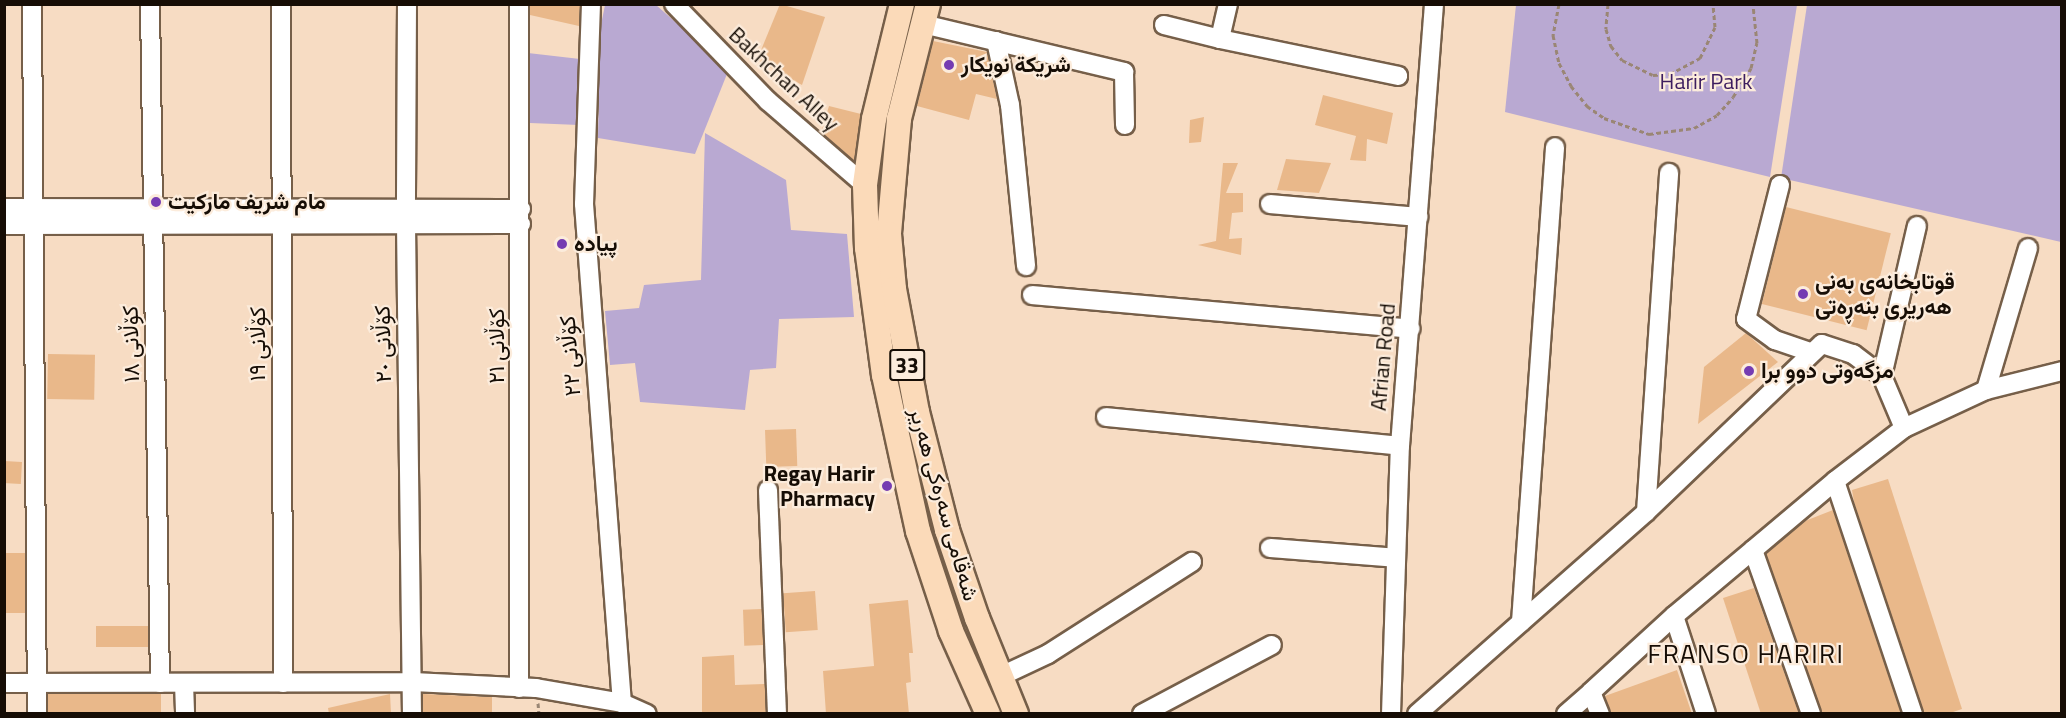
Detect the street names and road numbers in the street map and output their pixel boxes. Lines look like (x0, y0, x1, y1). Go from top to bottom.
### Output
street label: Bakhchan Alley (724, 21, 844, 137)
street label: Afrian Road (1365, 302, 1401, 412)
street label: کۆڵانی ١٨ (117, 305, 145, 383)
street label: کۆڵانی ٢٠ (369, 305, 397, 383)
street label: کۆڵانی ١٩ (245, 307, 271, 381)
street label: کۆڵانی ٢١ (484, 308, 510, 384)
street label: کۆڵانی ٢٢ (554, 315, 586, 397)
road number: 33 (889, 347, 925, 383)
street label: شەقامی سەرەکی هەریر (904, 404, 984, 604)

